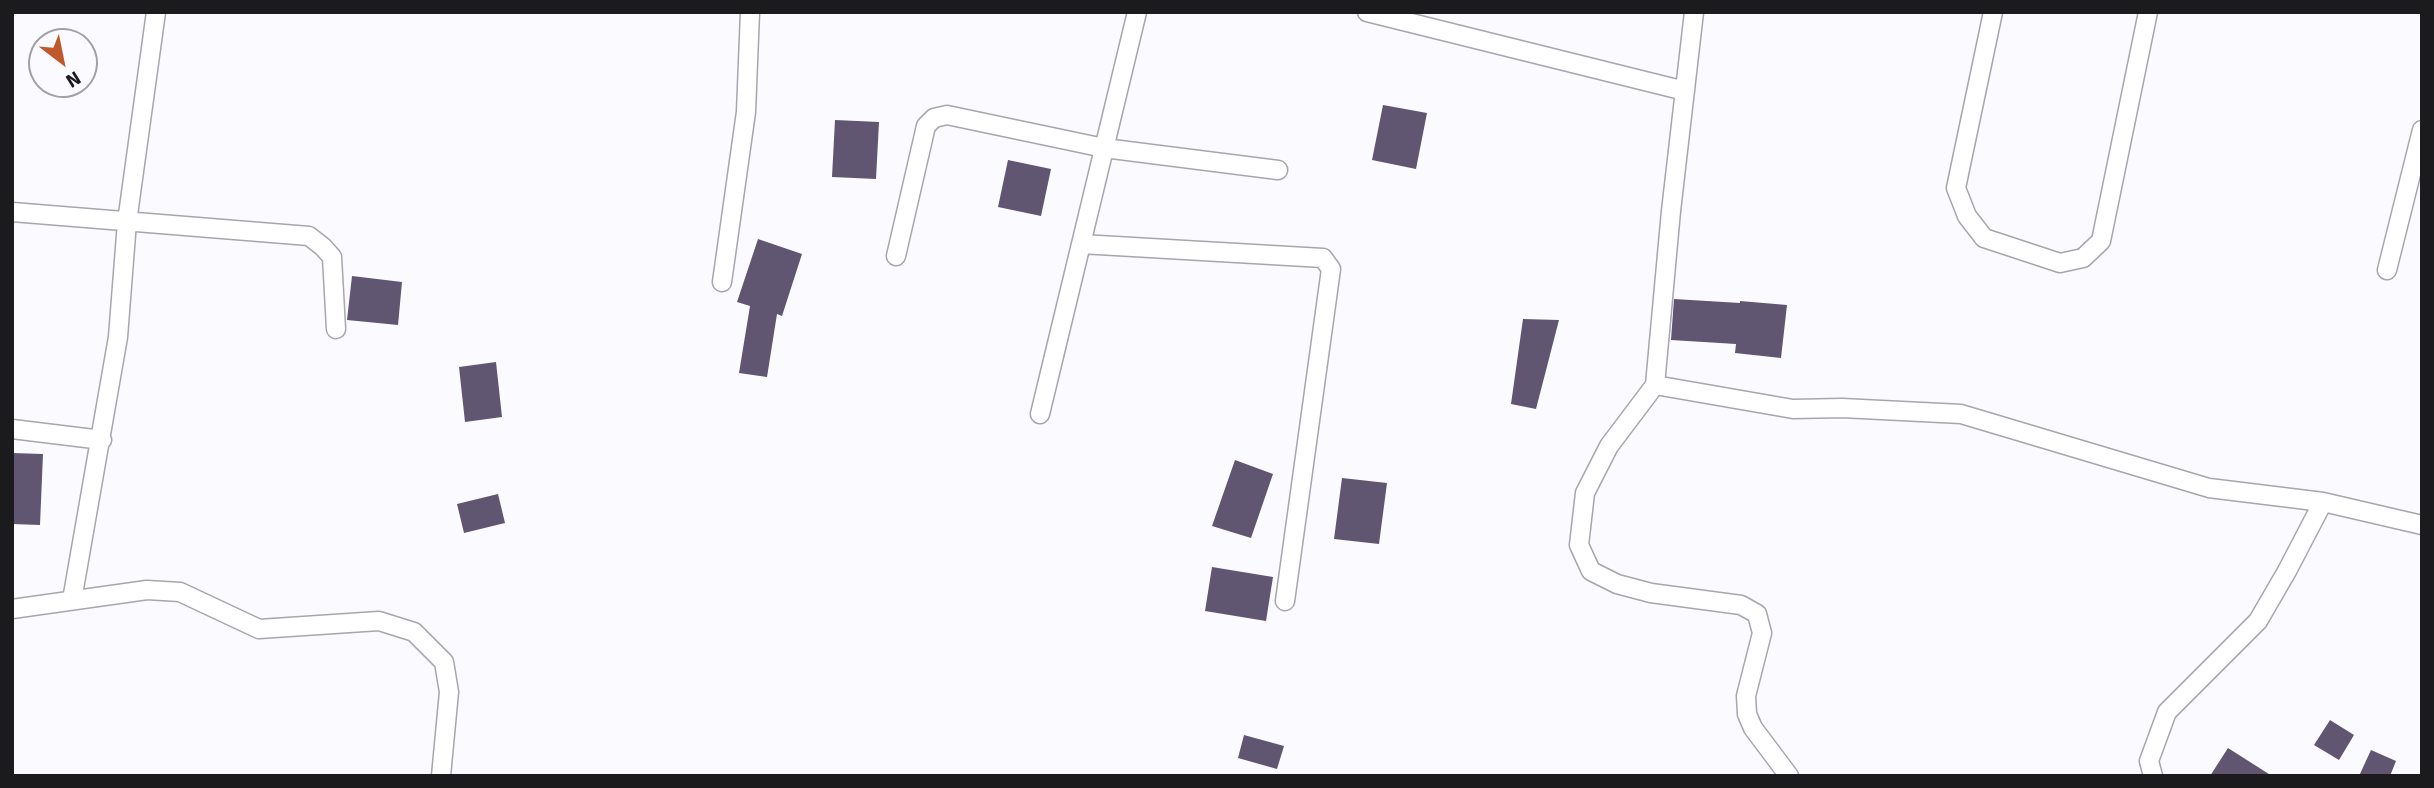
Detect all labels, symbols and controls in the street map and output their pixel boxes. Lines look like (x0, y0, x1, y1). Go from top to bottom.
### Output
north arrow (28, 28, 98, 98)
text: N (61, 65, 85, 93)

